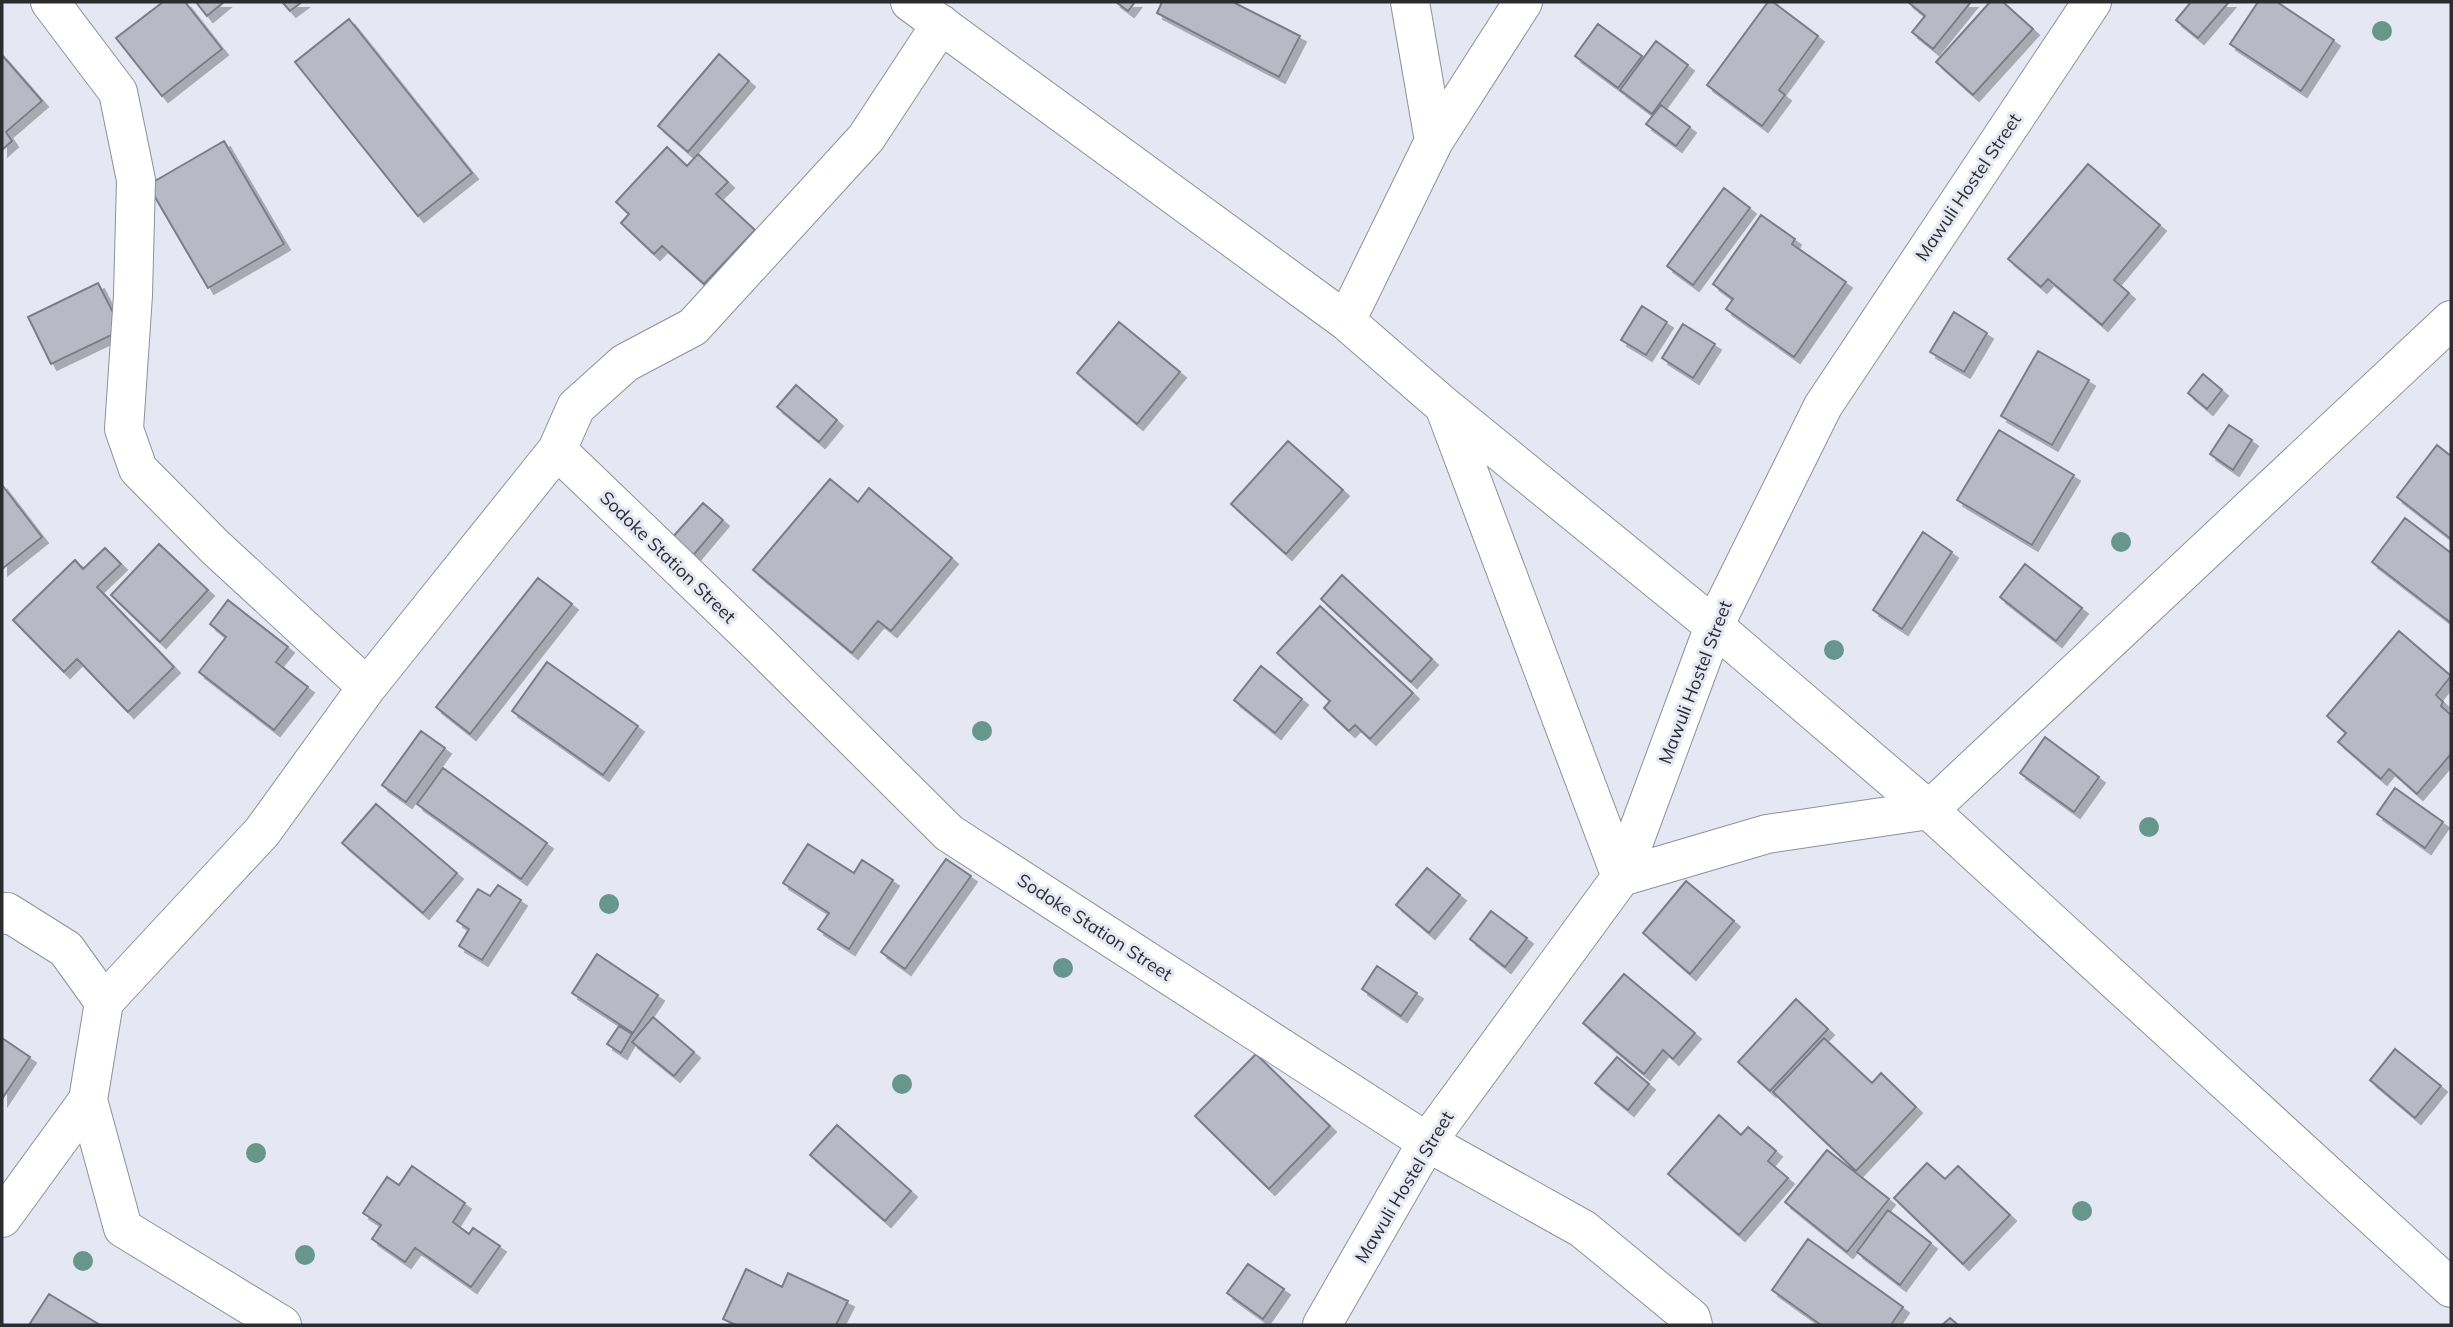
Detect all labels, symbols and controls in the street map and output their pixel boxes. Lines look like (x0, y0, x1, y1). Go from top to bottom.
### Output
street label: Mawuli Hostel Street (1910, 109, 2026, 265)
street label: Sodoke Station Street (595, 486, 741, 628)
street label: Mawuli Hostel Street (1653, 597, 1737, 767)
street label: Sodoke Station Street (1013, 868, 1177, 986)
street label: Mawuli Hostel Street (1350, 1107, 1458, 1267)

